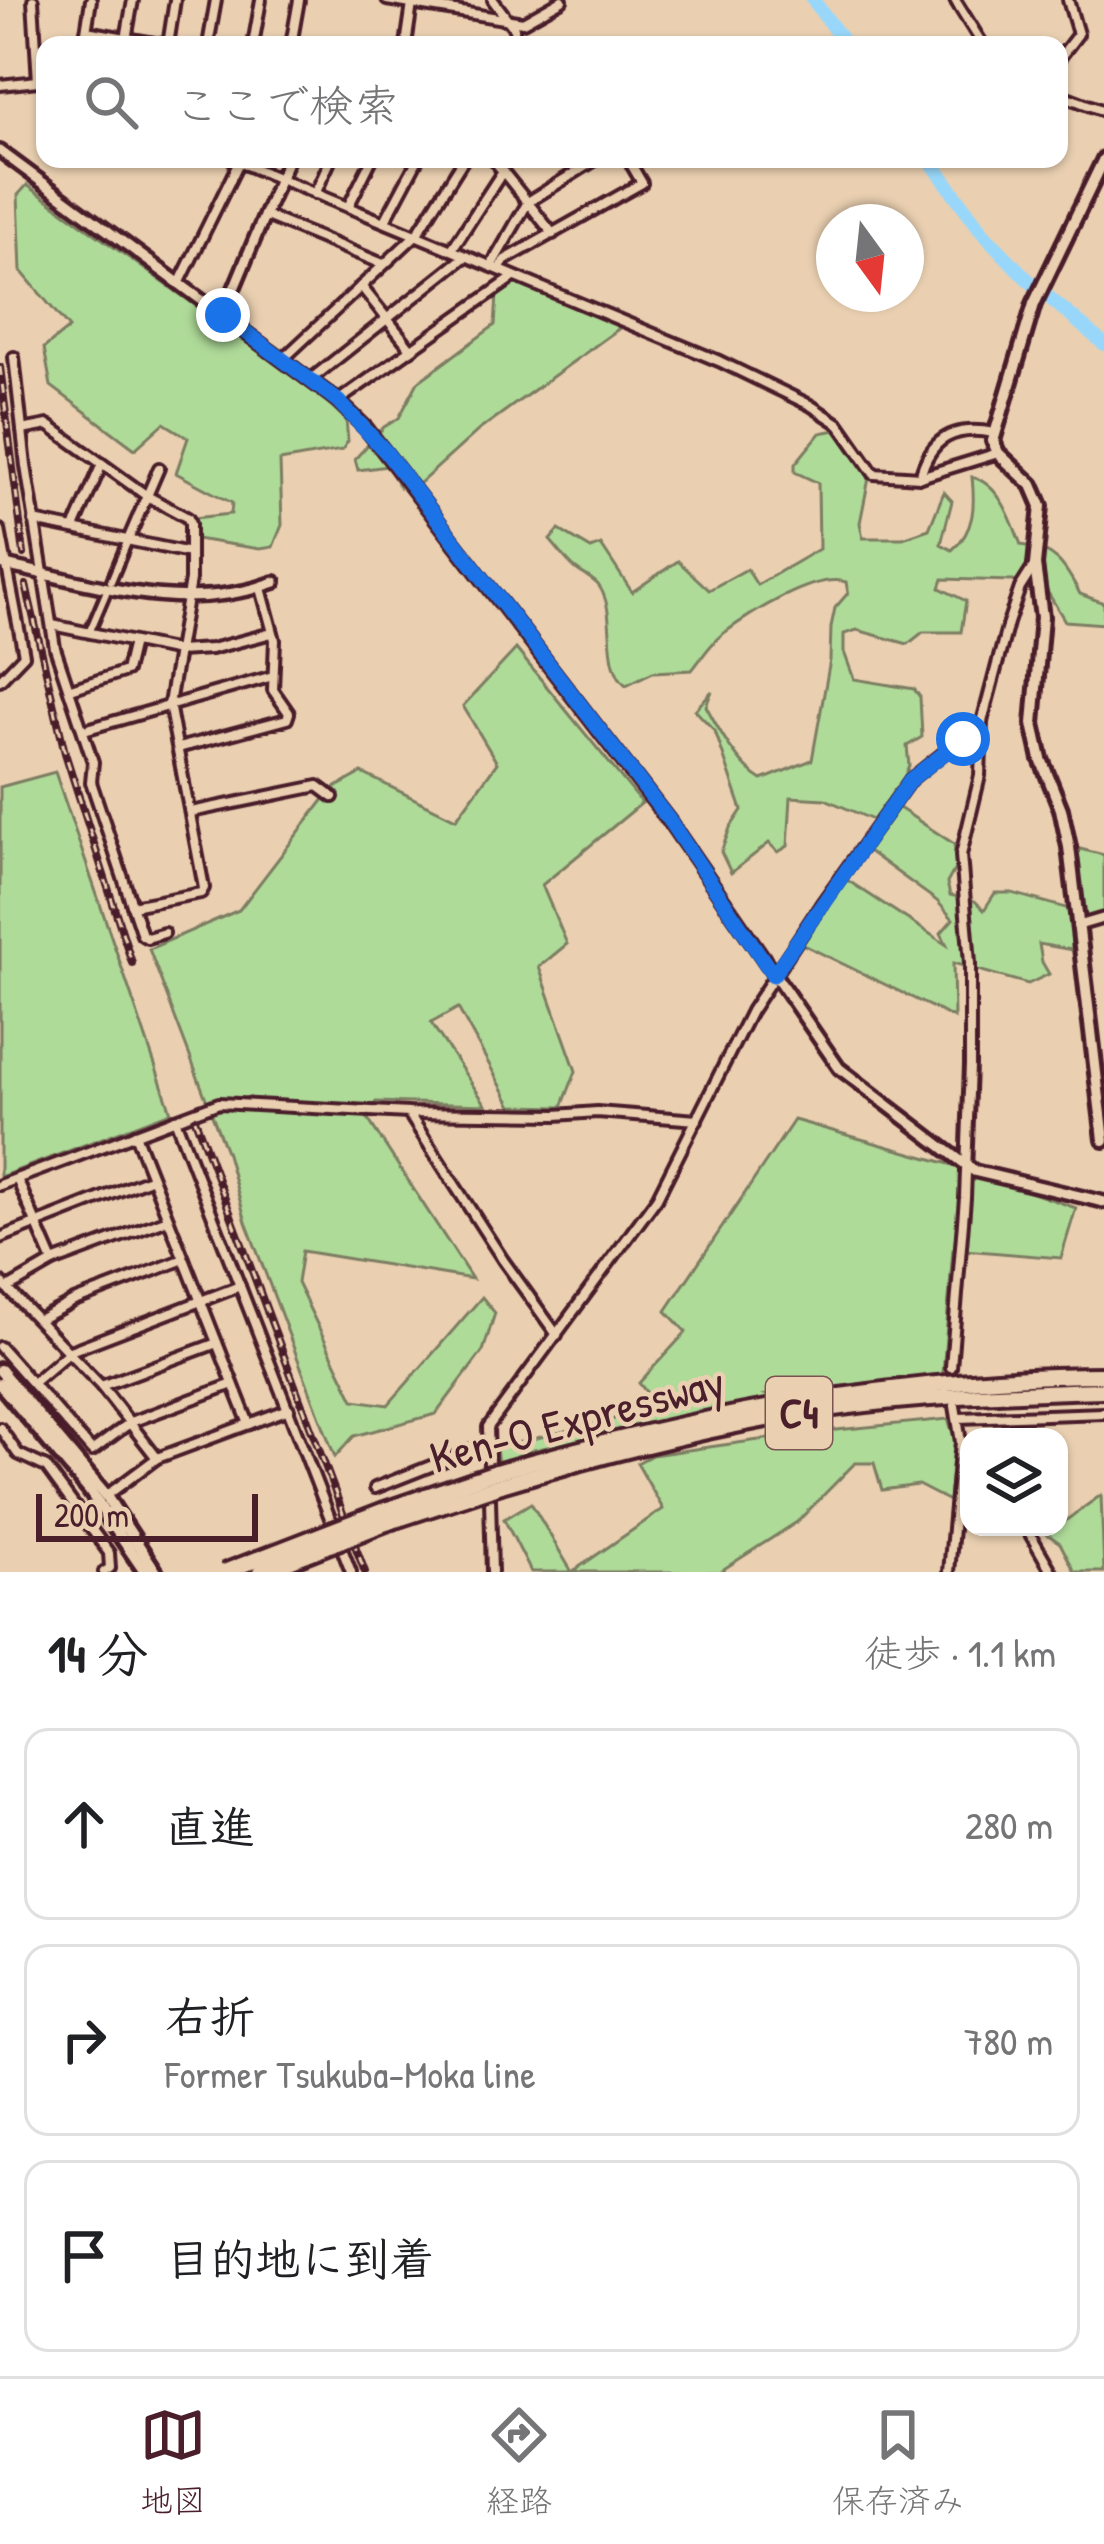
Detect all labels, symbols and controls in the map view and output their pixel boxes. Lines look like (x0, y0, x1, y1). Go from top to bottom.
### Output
search box (36, 36, 1068, 168)
icon: search (78, 69, 144, 135)
text: ここで検索 (174, 74, 399, 135)
north arrow (816, 204, 924, 312)
route end (196, 288, 250, 342)
route start (936, 712, 990, 766)
street label: Ken-O Expressway (423, 1350, 731, 1487)
road number: C4 (766, 1377, 832, 1449)
map controls (960, 1428, 1068, 1536)
button: layers (960, 1428, 1068, 1536)
scale bar (36, 1488, 258, 1541)
text: 200 m (54, 1493, 129, 1537)
text: 14 分 (48, 1619, 148, 1688)
text: 徒歩 · 1.1 km (864, 1626, 1056, 1679)
icon: ahead (51, 1791, 117, 1857)
text: 直進 (165, 1796, 255, 1857)
text: 280 m (965, 1798, 1053, 1851)
text: 右折 (165, 1986, 255, 2047)
icon: right (51, 2007, 117, 2073)
text: 780 m (964, 2014, 1053, 2067)
text: Former Tsukuba-Moka line (165, 2047, 536, 2100)
icon: arrive (51, 2223, 117, 2289)
text: 目的地に到着 (165, 2228, 435, 2289)
tab: 地図 (140, 2402, 206, 2522)
tab: 経路 (486, 2402, 552, 2522)
tab: 保存済み (832, 2402, 964, 2522)

